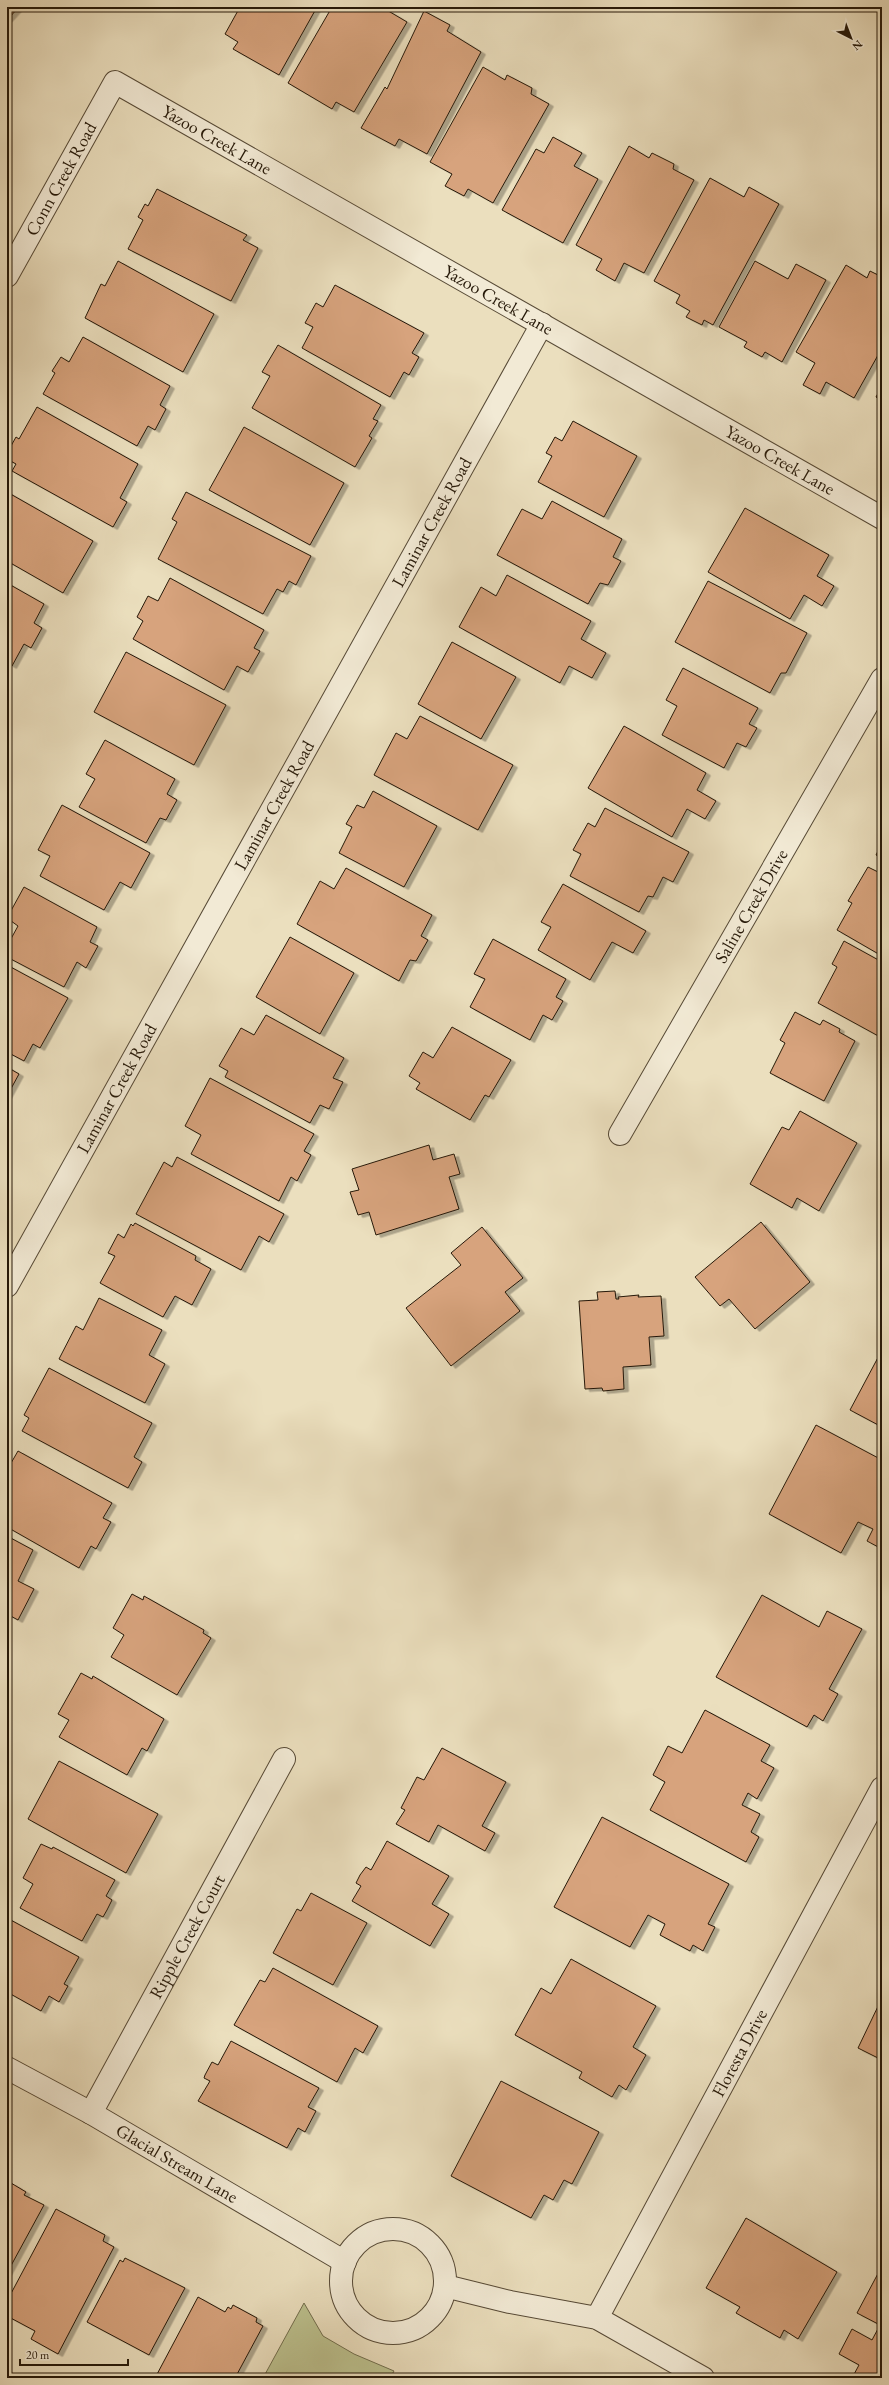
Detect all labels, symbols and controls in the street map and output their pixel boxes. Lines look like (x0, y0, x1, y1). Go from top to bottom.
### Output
north arrow (831, 18, 871, 58)
text: N (850, 37, 866, 54)
street label: Yazoo Creek Lane (158, 99, 276, 180)
street label: Conn Creek Road (20, 117, 102, 240)
street label: Yazoo Creek Lane (440, 259, 558, 340)
street label: Yazoo Creek Lane (721, 419, 839, 500)
street label: Laminar Creek Road (386, 452, 477, 591)
street label: Laminar Creek Road (229, 735, 320, 874)
street label: Saline Creek Drive (709, 845, 793, 967)
street label: Laminar Creek Road (71, 1019, 162, 1157)
street label: Ripple Creek Court (144, 1870, 230, 2002)
street label: Floresta Drive (706, 2005, 772, 2101)
street label: Glacial Stream Lane (112, 2118, 242, 2208)
scale bar (20, 2341, 128, 2367)
text: 20 m (26, 2347, 50, 2363)

